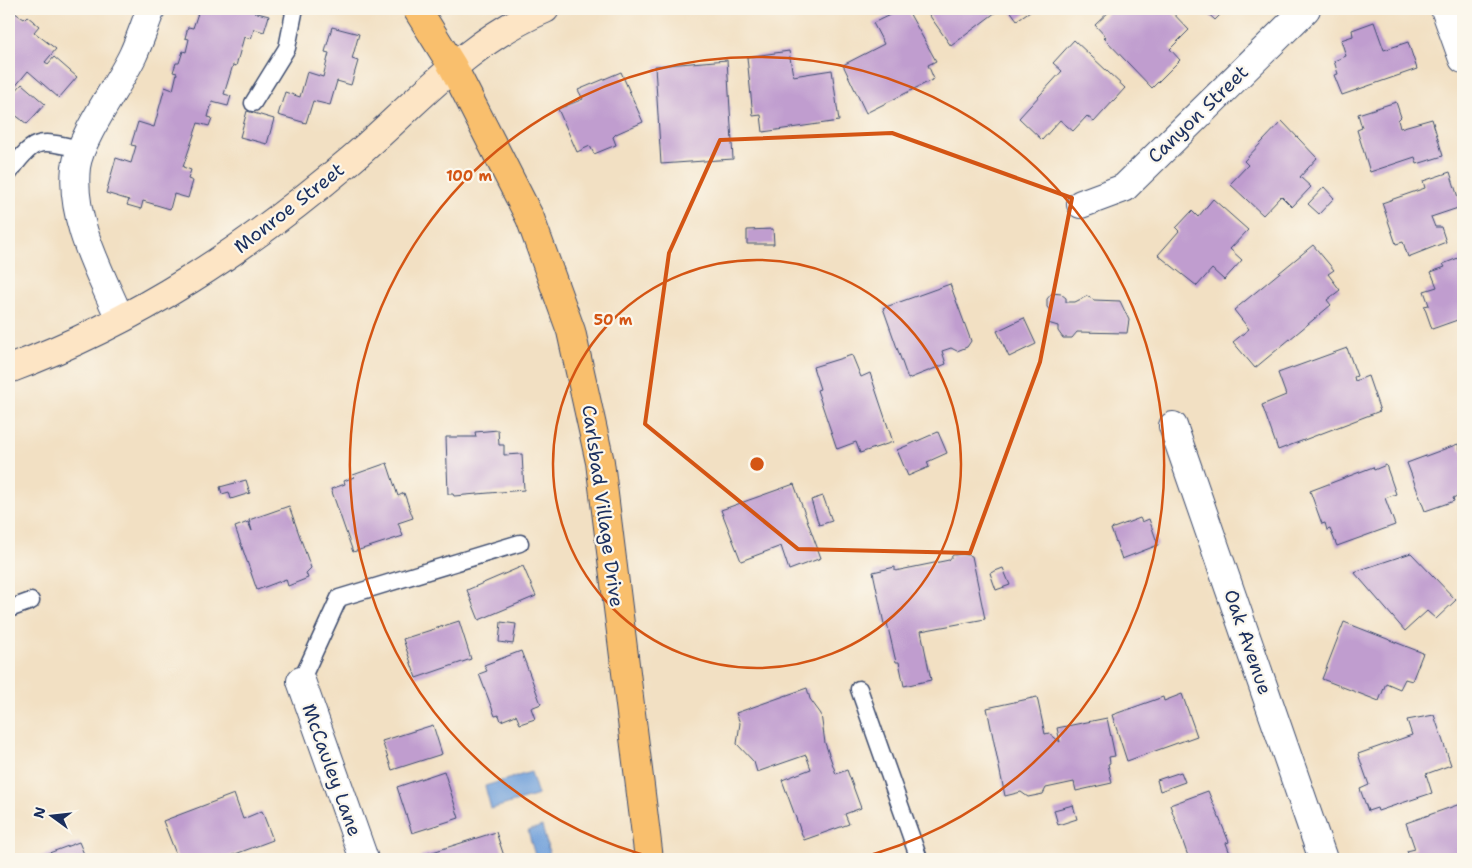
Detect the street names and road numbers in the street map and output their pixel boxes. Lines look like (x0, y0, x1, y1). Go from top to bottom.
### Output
street label: Canyon Street (1142, 60, 1254, 168)
street label: Monroe Street (229, 157, 349, 259)
street label: Carlsbad Village Drive (576, 403, 630, 609)
street label: Oak Avenue (1218, 586, 1278, 698)
street label: McCauley Lane (296, 700, 368, 840)

